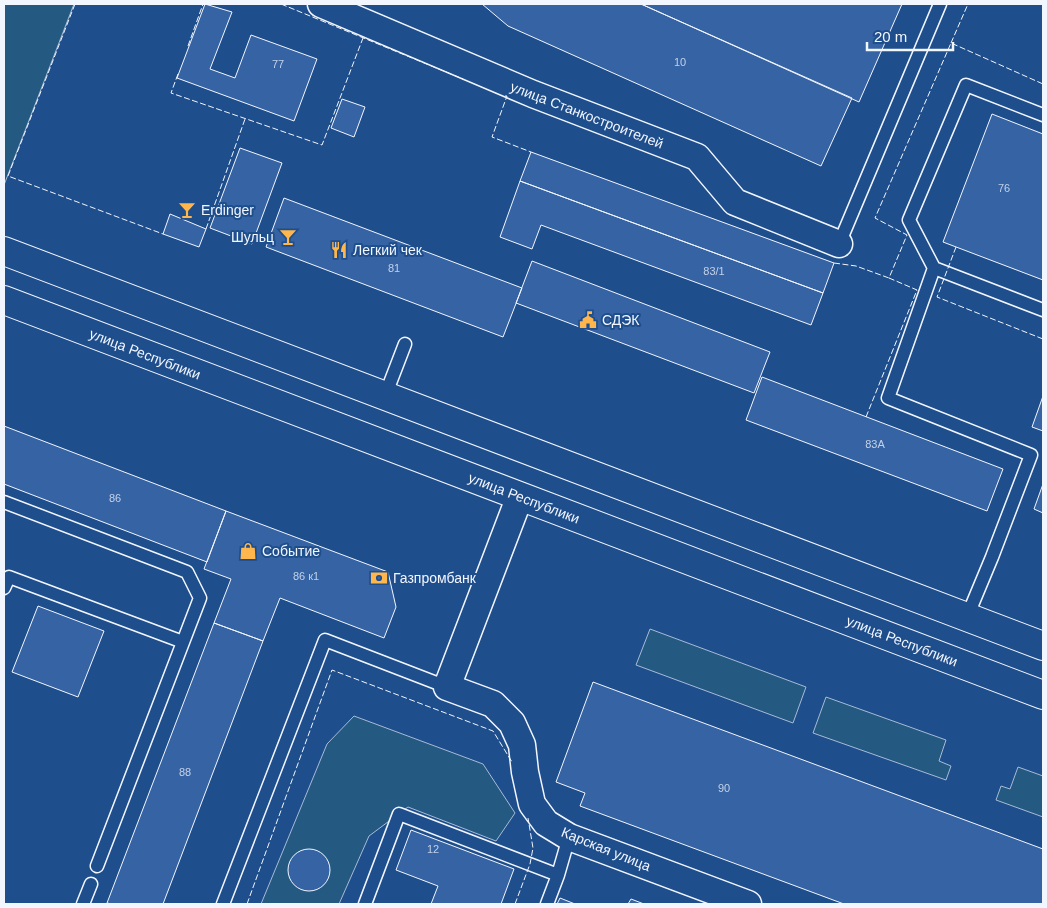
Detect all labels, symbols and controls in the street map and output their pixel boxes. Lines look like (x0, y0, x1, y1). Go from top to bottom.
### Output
scale bar (867, 20, 953, 52)
text: 20 m (874, 28, 907, 45)
house number: 10 (674, 56, 686, 68)
house number: 77 (272, 58, 284, 70)
street label: улица Станкостроителей (508, 78, 666, 152)
house number: 76 (998, 182, 1010, 194)
bar icon: Erdinger (177, 200, 197, 220)
place label: Erdinger (201, 202, 254, 218)
bar icon: Шульц (278, 227, 298, 247)
place label: Шульц (231, 229, 274, 245)
restaurant icon: Легкий чек (329, 240, 349, 260)
place label: Легкий чек (353, 242, 423, 258)
house number: 81 (388, 262, 400, 274)
house number: 83/1 (703, 265, 725, 277)
public building icon: СДЭК (578, 310, 598, 330)
place label: СДЭК (602, 312, 640, 328)
street label: улица Республики (87, 325, 203, 383)
house number: 83А (865, 438, 885, 450)
street label: улица Республики (466, 469, 582, 527)
house number: 86 (109, 492, 121, 504)
shop icon: Событие (238, 541, 258, 561)
place label: Событие (262, 543, 320, 559)
bank icon: Газпромбанк (369, 568, 389, 588)
house number: 86 к1 (293, 570, 319, 582)
place label: Газпромбанк (393, 570, 477, 586)
street label: улица Республики (844, 612, 960, 670)
house number: 88 (179, 766, 191, 778)
house number: 90 (718, 782, 730, 794)
street label: Карская улица (559, 824, 653, 874)
house number: 12 (427, 843, 439, 855)

